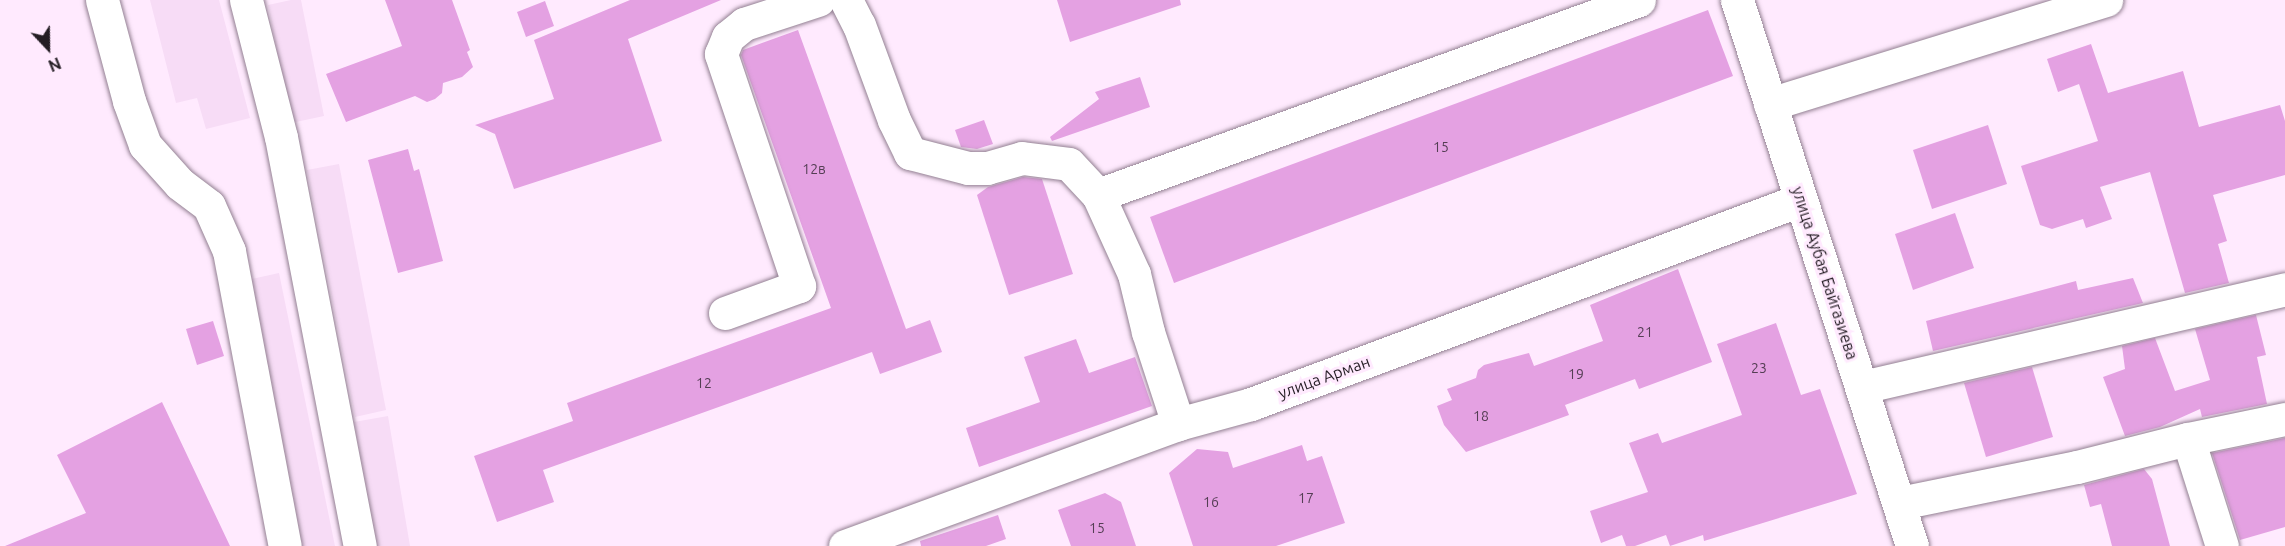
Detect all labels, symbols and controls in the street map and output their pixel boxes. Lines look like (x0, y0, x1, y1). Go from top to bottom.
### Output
north arrow (18, 18, 78, 78)
text: N (46, 54, 64, 75)
house number: 15 (1433, 139, 1449, 155)
house number: 12в (802, 161, 826, 177)
street label: улица Аубая Байгазиева (1788, 184, 1862, 362)
house number: 21 (1637, 324, 1653, 340)
street label: улица Арман (1275, 351, 1373, 403)
house number: 23 (1751, 360, 1767, 376)
house number: 19 (1568, 366, 1584, 382)
house number: 12 (696, 375, 712, 391)
house number: 18 (1473, 408, 1489, 424)
house number: 17 (1298, 490, 1314, 506)
house number: 16 (1203, 494, 1219, 510)
house number: 15 (1089, 520, 1105, 536)

